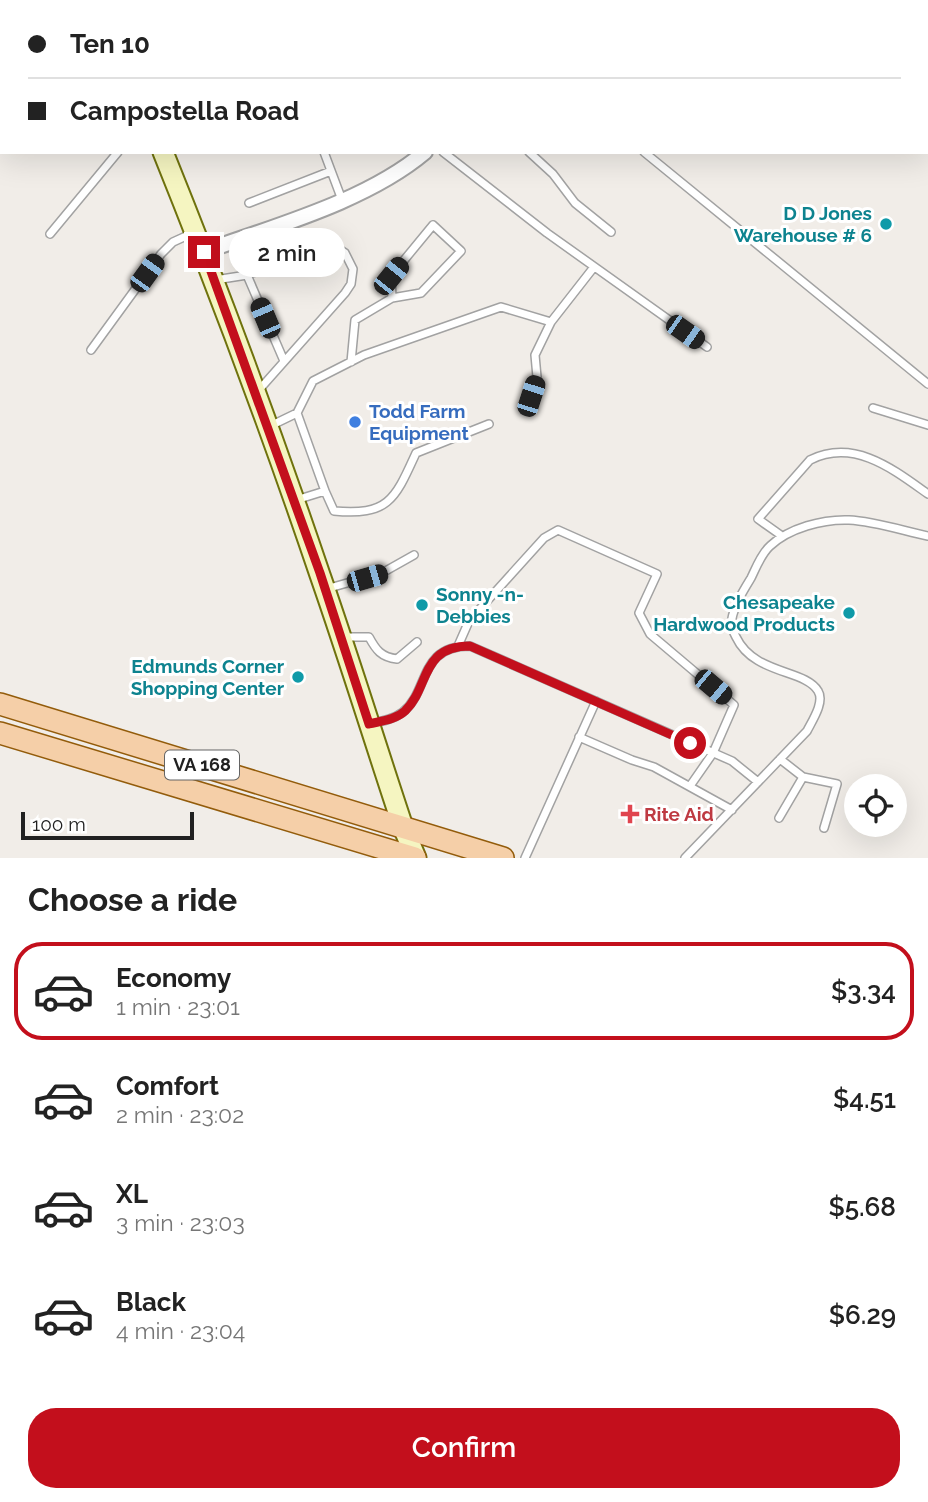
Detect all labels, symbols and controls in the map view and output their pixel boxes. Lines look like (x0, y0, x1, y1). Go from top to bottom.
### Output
text: Ten 10 (70, 29, 150, 59)
text: Campostella Road (70, 96, 299, 126)
place label: D D Jones Warehouse # 6 (734, 202, 872, 246)
marker: D D Jones Warehouse # 6 (878, 216, 894, 232)
callout: 2 min (228, 228, 344, 276)
route end (188, 236, 220, 268)
text: 2 min (258, 239, 316, 266)
car (127, 250, 168, 296)
car (370, 253, 413, 299)
car (248, 295, 283, 341)
car (662, 311, 709, 353)
car (515, 373, 548, 419)
place label: Todd Farm Equipment (369, 400, 469, 444)
marker: Todd Farm Equipment (347, 414, 363, 430)
car (344, 562, 391, 594)
place label: Sonny -n- Debbies (436, 583, 524, 627)
place label: Chesapeake Hardwood Products (653, 591, 835, 635)
marker: Sonny -n- Debbies (414, 597, 430, 613)
marker: Chesapeake Hardwood Products (841, 605, 857, 621)
place label: Edmunds Corner Shopping Center (131, 655, 285, 699)
car (691, 665, 736, 709)
marker: Edmunds Corner Shopping Center (290, 669, 306, 685)
route start (674, 727, 706, 759)
road number: VA 168 (165, 750, 239, 780)
map controls (844, 774, 907, 837)
button: locate (844, 774, 907, 837)
place label: Rite Aid (644, 803, 714, 825)
marker: Rite Aid (622, 806, 638, 822)
scale bar (21, 809, 194, 841)
text: 100 m (32, 813, 86, 835)
text: Choose a ride (28, 881, 237, 918)
icon: car (32, 960, 95, 1023)
text: Economy (116, 963, 231, 993)
text: $3.34 (831, 976, 896, 1006)
text: 1 min · 23:01 (116, 993, 240, 1020)
icon: car (32, 1068, 95, 1131)
text: Comfort (116, 1071, 219, 1101)
text: $4.51 (833, 1084, 896, 1114)
text: 2 min · 23:02 (116, 1101, 244, 1128)
icon: car (32, 1176, 95, 1239)
text: XL (116, 1179, 148, 1209)
text: $5.68 (828, 1192, 896, 1222)
text: 3 min · 23:03 (116, 1209, 245, 1236)
icon: car (32, 1284, 95, 1347)
text: Black (116, 1287, 186, 1317)
text: $6.29 (829, 1300, 896, 1330)
text: 4 min · 23:04 (116, 1317, 245, 1344)
button: Confirm (28, 1408, 900, 1488)

